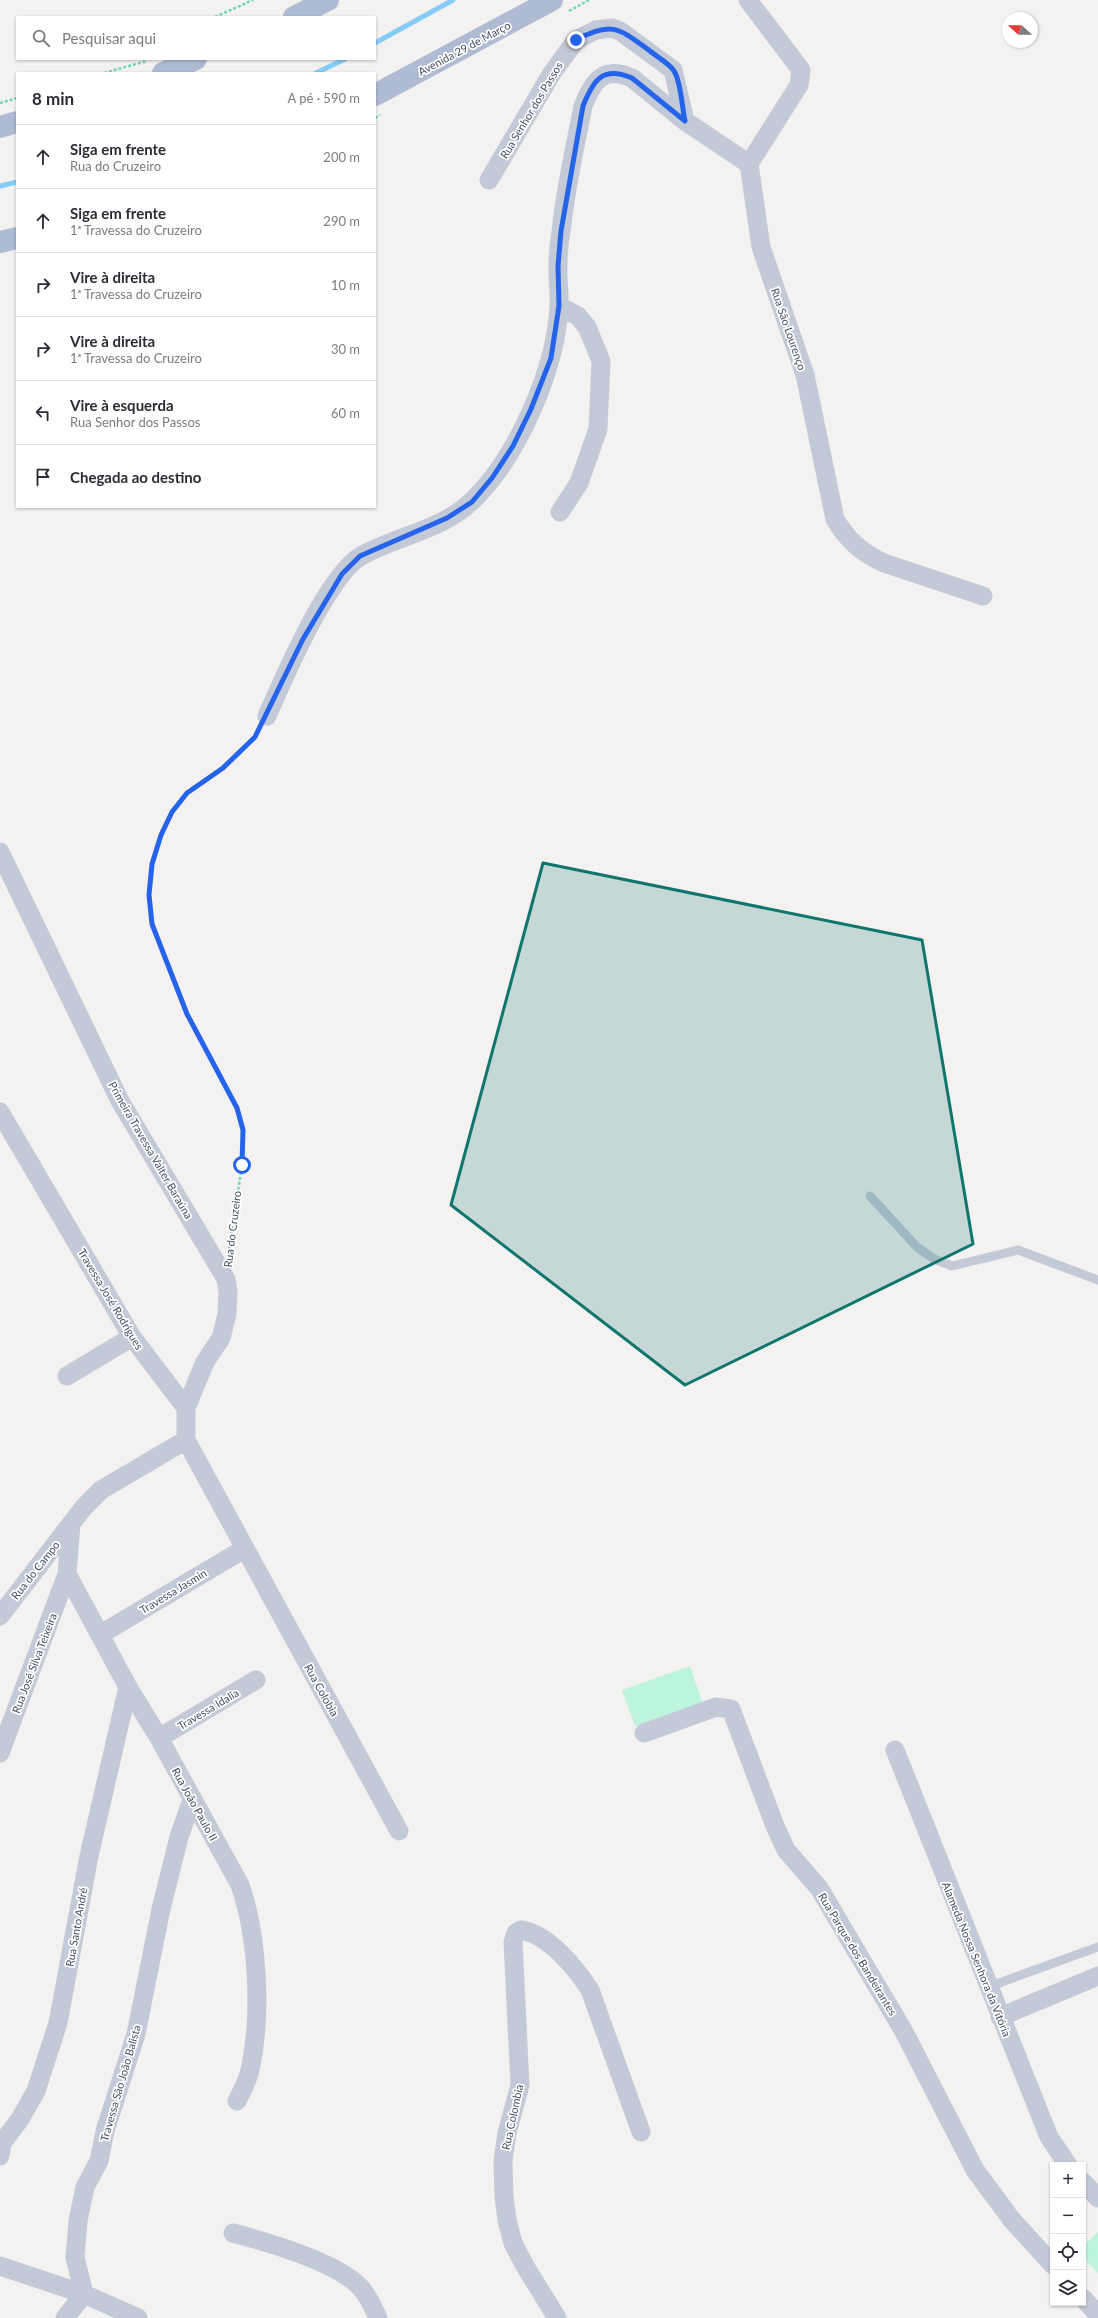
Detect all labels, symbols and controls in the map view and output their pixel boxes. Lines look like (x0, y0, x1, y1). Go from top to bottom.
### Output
north arrow (1002, 12, 1038, 48)
search box (16, 16, 376, 60)
street label: Avenida 29 de Março (416, 18, 512, 78)
icon: search (30, 27, 52, 49)
text: Pesquisar aqui (62, 29, 156, 47)
route end (567, 31, 585, 49)
street label: Rua Senhor dos Passos (497, 59, 565, 161)
text: 8 min (32, 88, 74, 109)
text: A pé · 590 m (287, 90, 360, 106)
text: Siga em frente (70, 140, 166, 158)
icon: ahead (32, 146, 54, 168)
text: 200 m (323, 149, 360, 165)
text: Rua do Cruzeiro (70, 158, 161, 174)
text: Siga em frente (70, 204, 166, 222)
icon: ahead (32, 210, 54, 232)
text: 290 m (323, 213, 360, 229)
text: 1ᵃ Travessa do Cruzeiro (70, 222, 202, 238)
text: Vire à direita (70, 268, 155, 286)
icon: right (32, 274, 54, 296)
text: 10 m (331, 277, 360, 293)
text: 1ᵃ Travessa do Cruzeiro (70, 286, 202, 302)
street label: Rua São Lourenço (769, 286, 809, 372)
text: Vire à direita (70, 332, 155, 350)
icon: right (32, 338, 54, 360)
text: 30 m (331, 341, 360, 357)
text: 1ᵃ Travessa do Cruzeiro (70, 350, 202, 366)
text: Vire à esquerda (70, 396, 174, 414)
icon: left (32, 402, 54, 424)
text: 60 m (331, 405, 360, 421)
text: Rua Senhor dos Passos (70, 414, 200, 430)
icon: arrive (32, 466, 54, 488)
text: Chegada ao destino (70, 468, 201, 486)
street label: Primeira Travessa Valter Baraúna (106, 1079, 196, 1221)
route start (233, 1156, 251, 1174)
street label: Rua do Cruzeiro (221, 1190, 243, 1268)
street label: Travessa José Rodrigues (76, 1246, 146, 1352)
street label: Rua do Campo (8, 1538, 62, 1602)
street label: Travessa Jasmin (137, 1566, 209, 1616)
street label: Rua José Silva Teixeira (9, 1611, 59, 1715)
street label: Rua Colobia (302, 1662, 342, 1718)
street label: Travessa Idalia (175, 1686, 241, 1732)
street label: Rua João Paulo II (169, 1765, 221, 1843)
street label: Alameda Nossa Senhora da Vitória (940, 1880, 1014, 2038)
street label: Rua Santo André (63, 1886, 89, 1968)
street label: Rua Parque dos Bandeirantes (816, 1890, 900, 2018)
street label: Travessa São João Balista (97, 2023, 143, 2143)
street label: Rua Colombia (499, 2083, 525, 2151)
map controls (1050, 2162, 1086, 2306)
button: + (1050, 2162, 1086, 2198)
button: − (1050, 2198, 1086, 2234)
button: locate (1050, 2234, 1086, 2270)
button: layers (1050, 2270, 1086, 2306)

